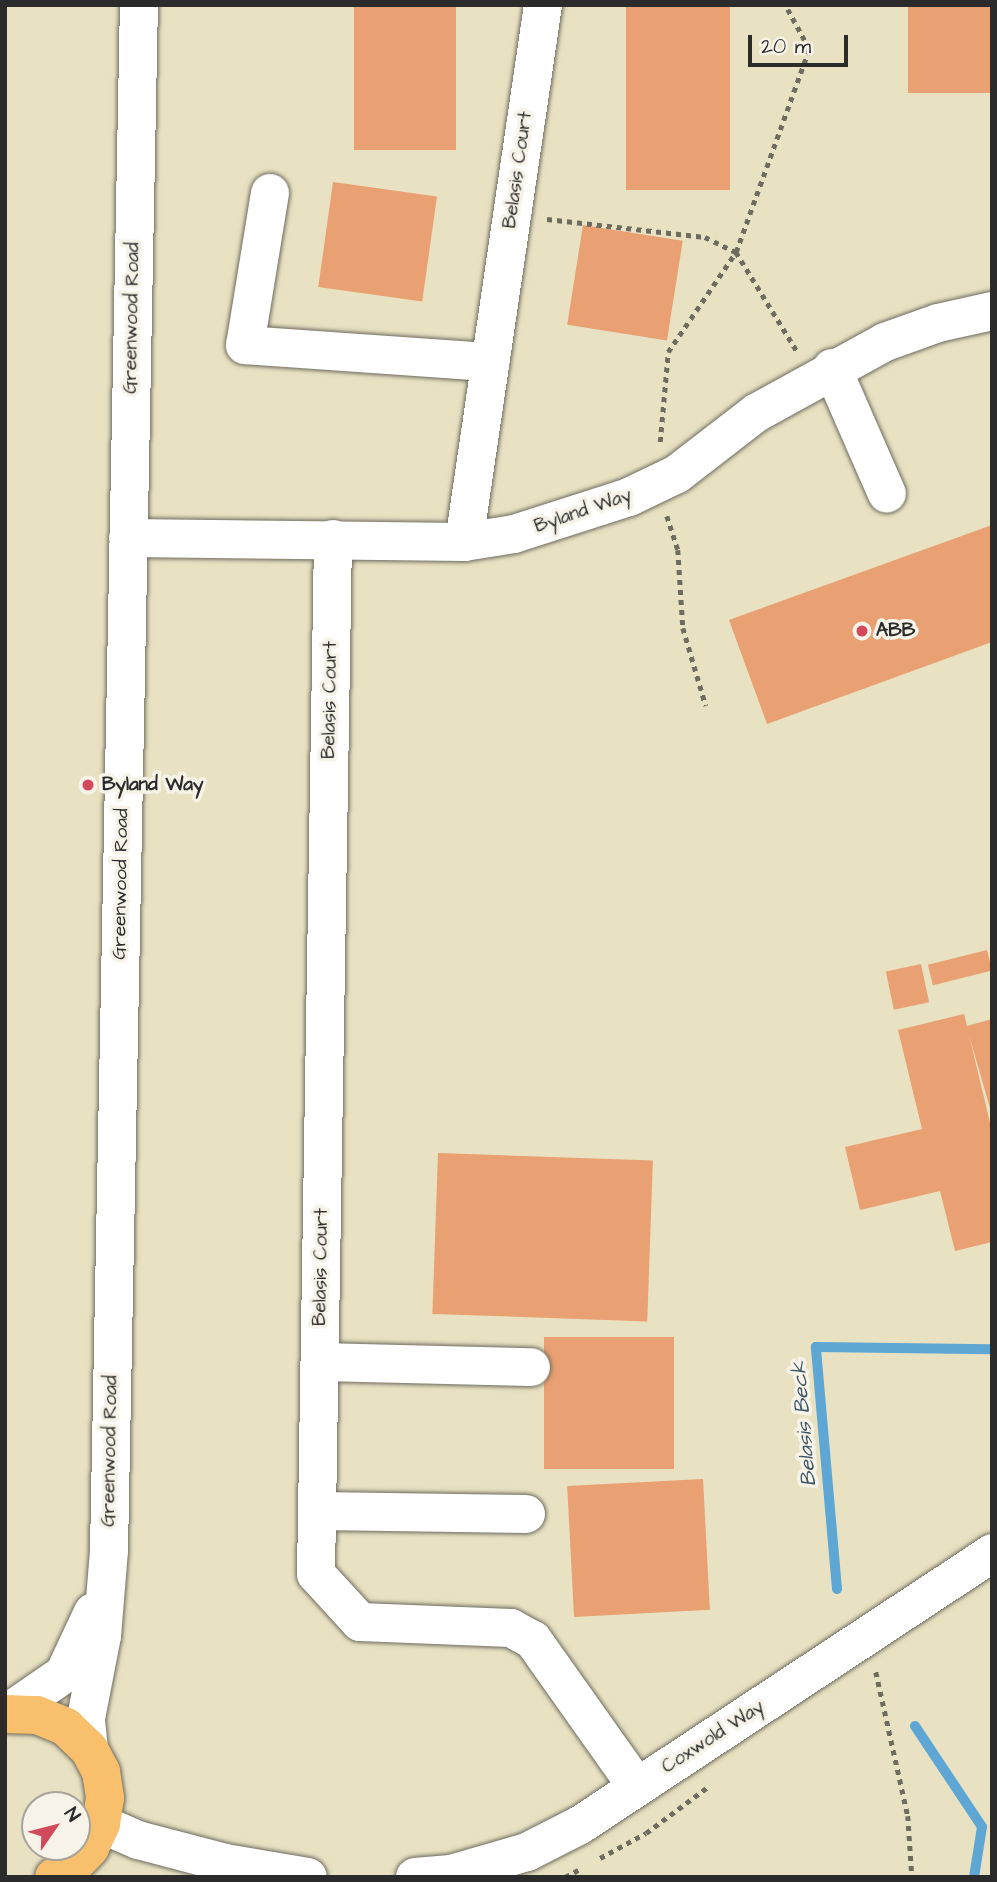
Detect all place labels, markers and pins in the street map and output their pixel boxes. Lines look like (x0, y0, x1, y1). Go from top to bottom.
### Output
place label: ABB (876, 620, 915, 642)
marker: ABB (854, 623, 870, 639)
place label: Byland Way (102, 774, 203, 796)
marker: Byland Way (80, 777, 96, 793)

